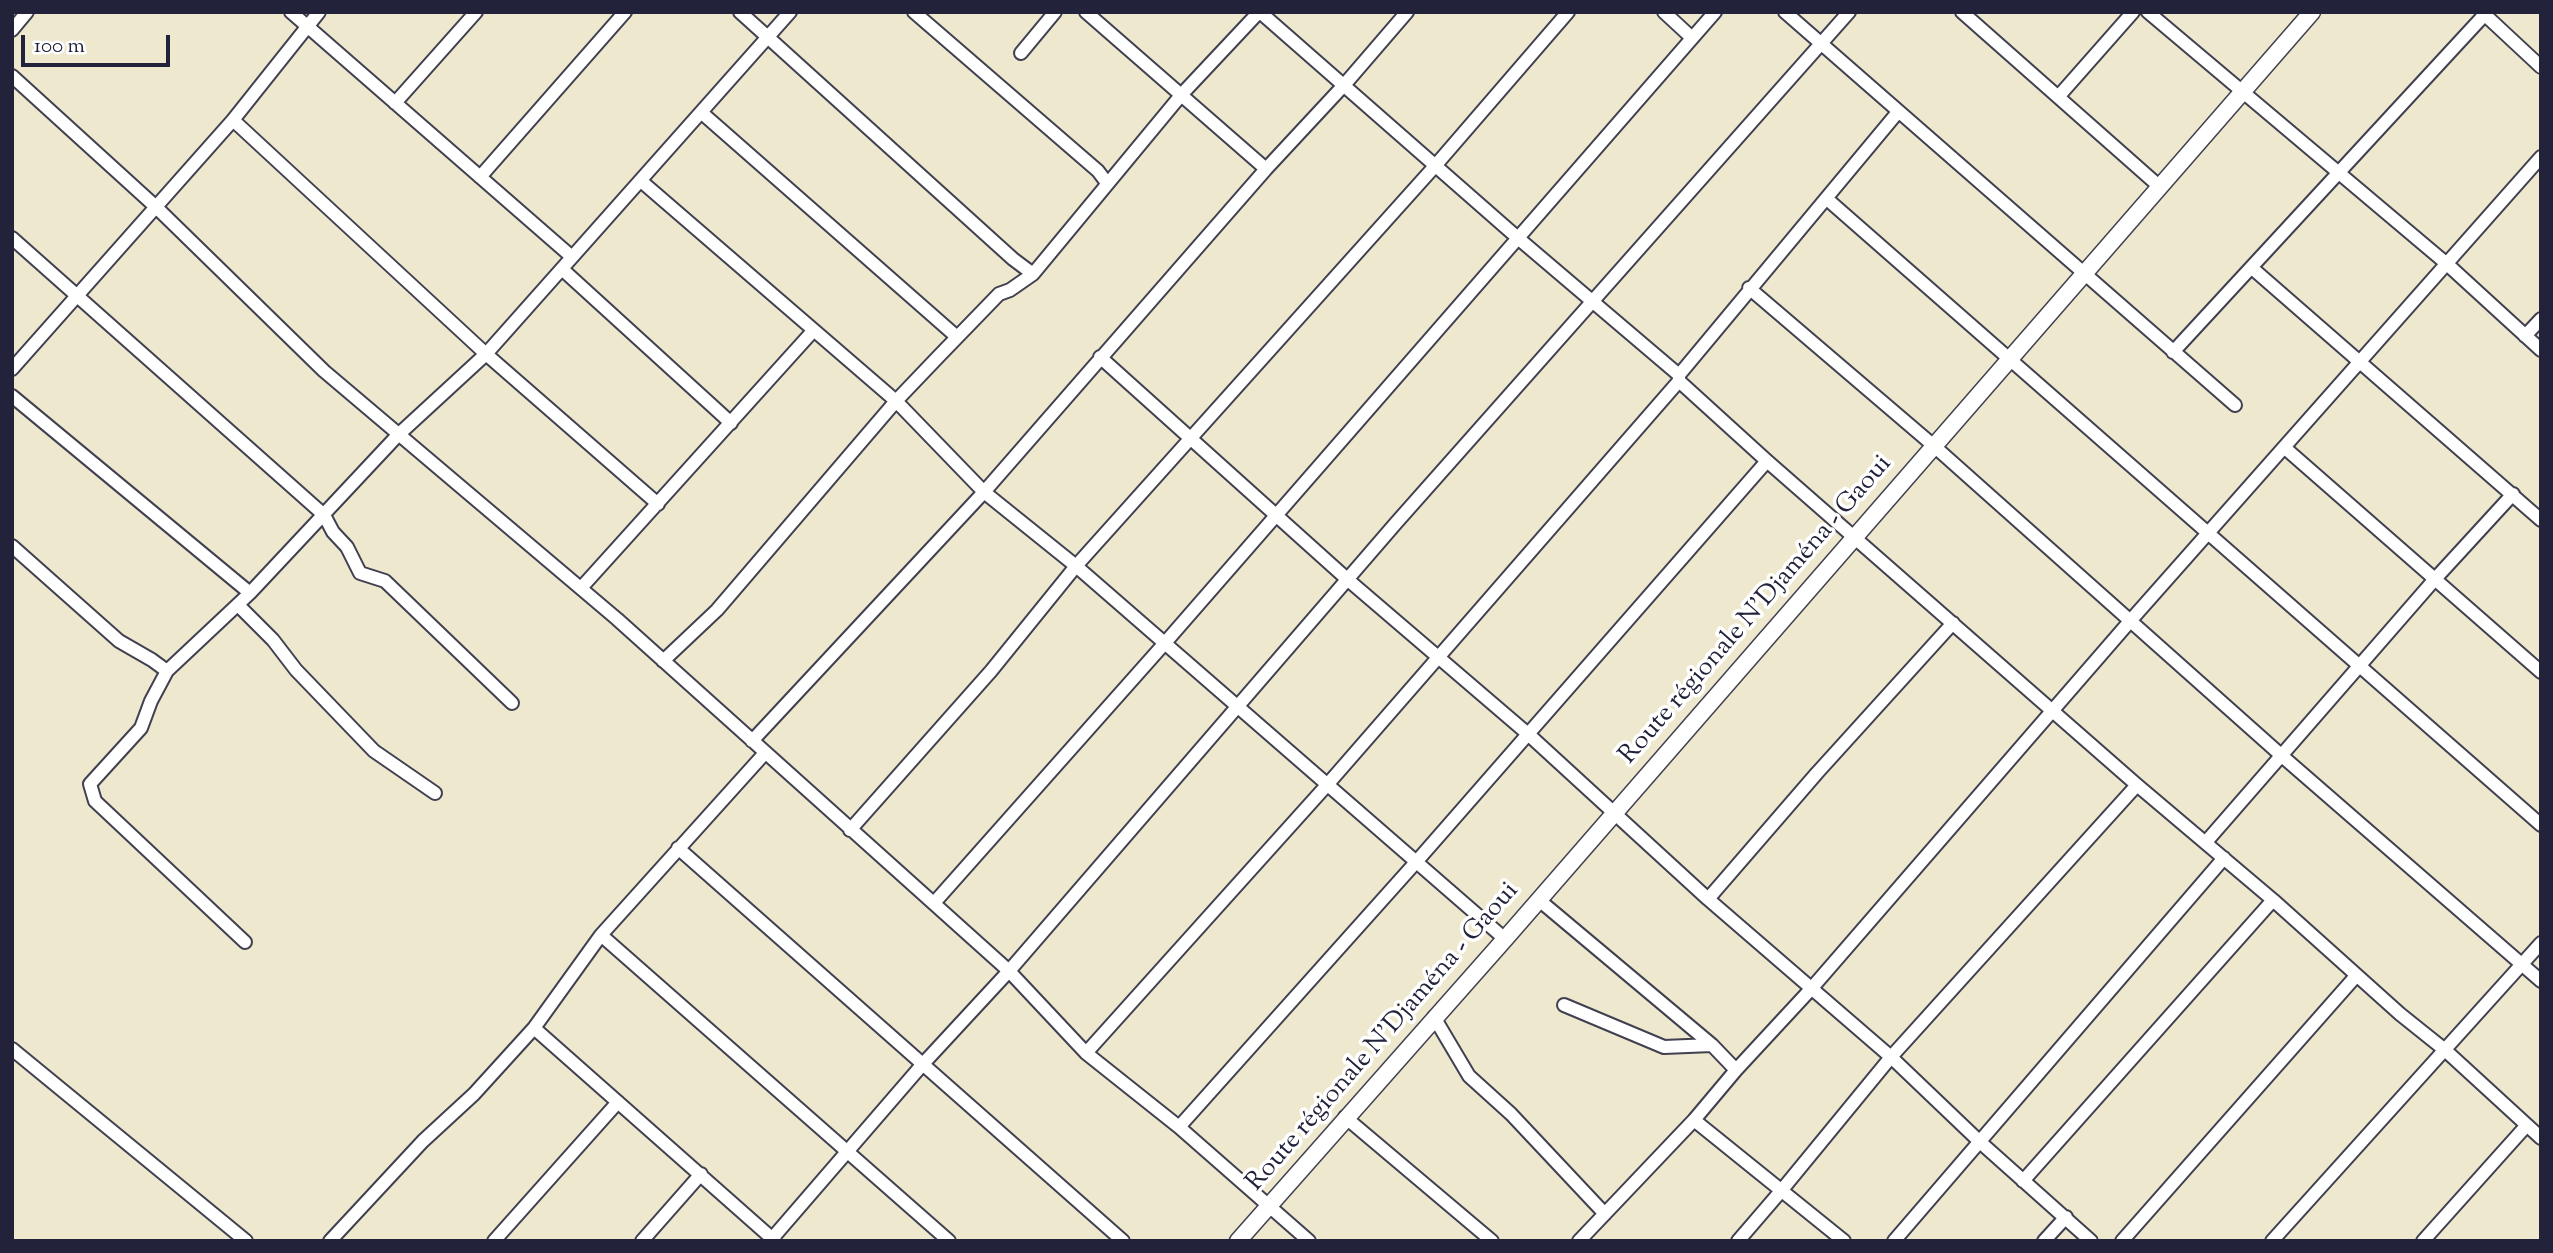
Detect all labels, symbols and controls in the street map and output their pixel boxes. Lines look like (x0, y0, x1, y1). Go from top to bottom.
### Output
scale bar (24, 21, 173, 65)
text: 100 m (34, 32, 85, 62)
street label: Route régionale N'Djaména - Gaoui (1614, 450, 1900, 772)
street label: Route régionale N'Djaména - Gaoui (1241, 877, 1527, 1199)

